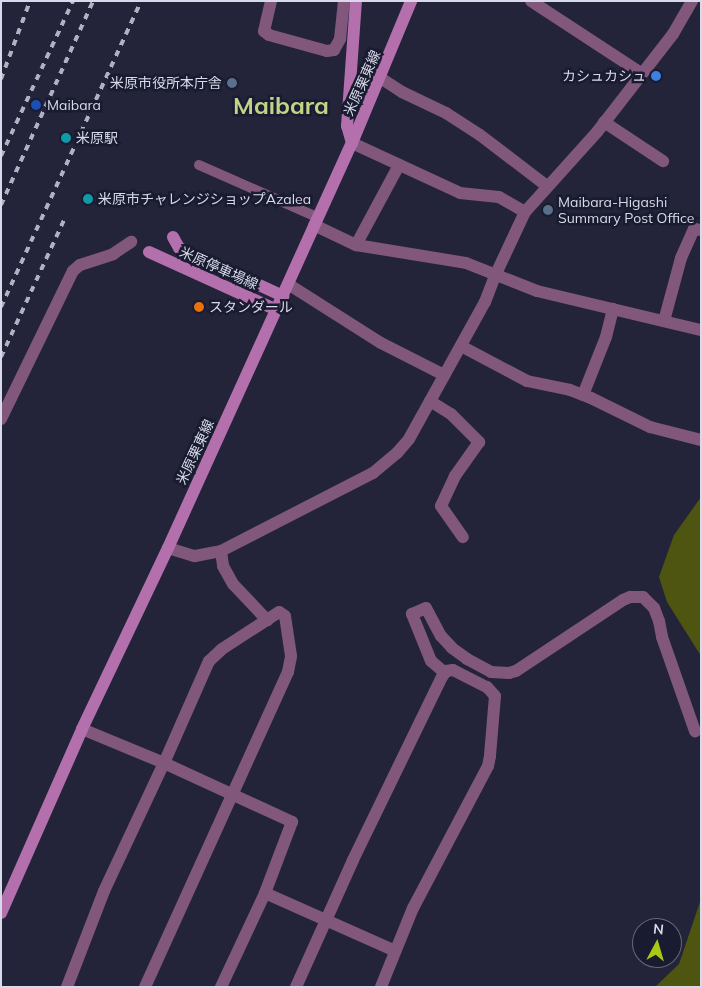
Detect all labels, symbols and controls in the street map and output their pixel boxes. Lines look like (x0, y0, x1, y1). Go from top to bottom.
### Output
street label: 米原栗東線 (340, 48, 384, 118)
place label: カシュカシュ (562, 68, 646, 84)
marker: カシュカシュ (650, 70, 662, 82)
place label: 米原市役所本庁舎 (110, 75, 222, 91)
marker: 米原市役所本庁舎 (226, 77, 238, 89)
district label: Maibara (233, 92, 329, 120)
place label: Maibara (47, 97, 101, 113)
marker: Maibara (29, 98, 43, 112)
place label: 米原駅 (76, 130, 118, 146)
marker: 米原駅 (60, 132, 72, 144)
place label: 米原市チャレンジショップAzalea (98, 191, 311, 207)
marker: 米原市チャレンジショップAzalea (82, 193, 94, 205)
place label: Maibara-Higashi Summary Post Office (558, 194, 694, 226)
marker: Maibara-Higashi Summary Post Office (542, 204, 554, 216)
street label: 米原停車場線 (177, 243, 261, 293)
place label: スタンダール (209, 299, 293, 315)
marker: スタンダール (193, 301, 205, 313)
street label: 米原栗東線 (173, 417, 217, 487)
north arrow (632, 918, 682, 968)
text: N (652, 920, 665, 939)

